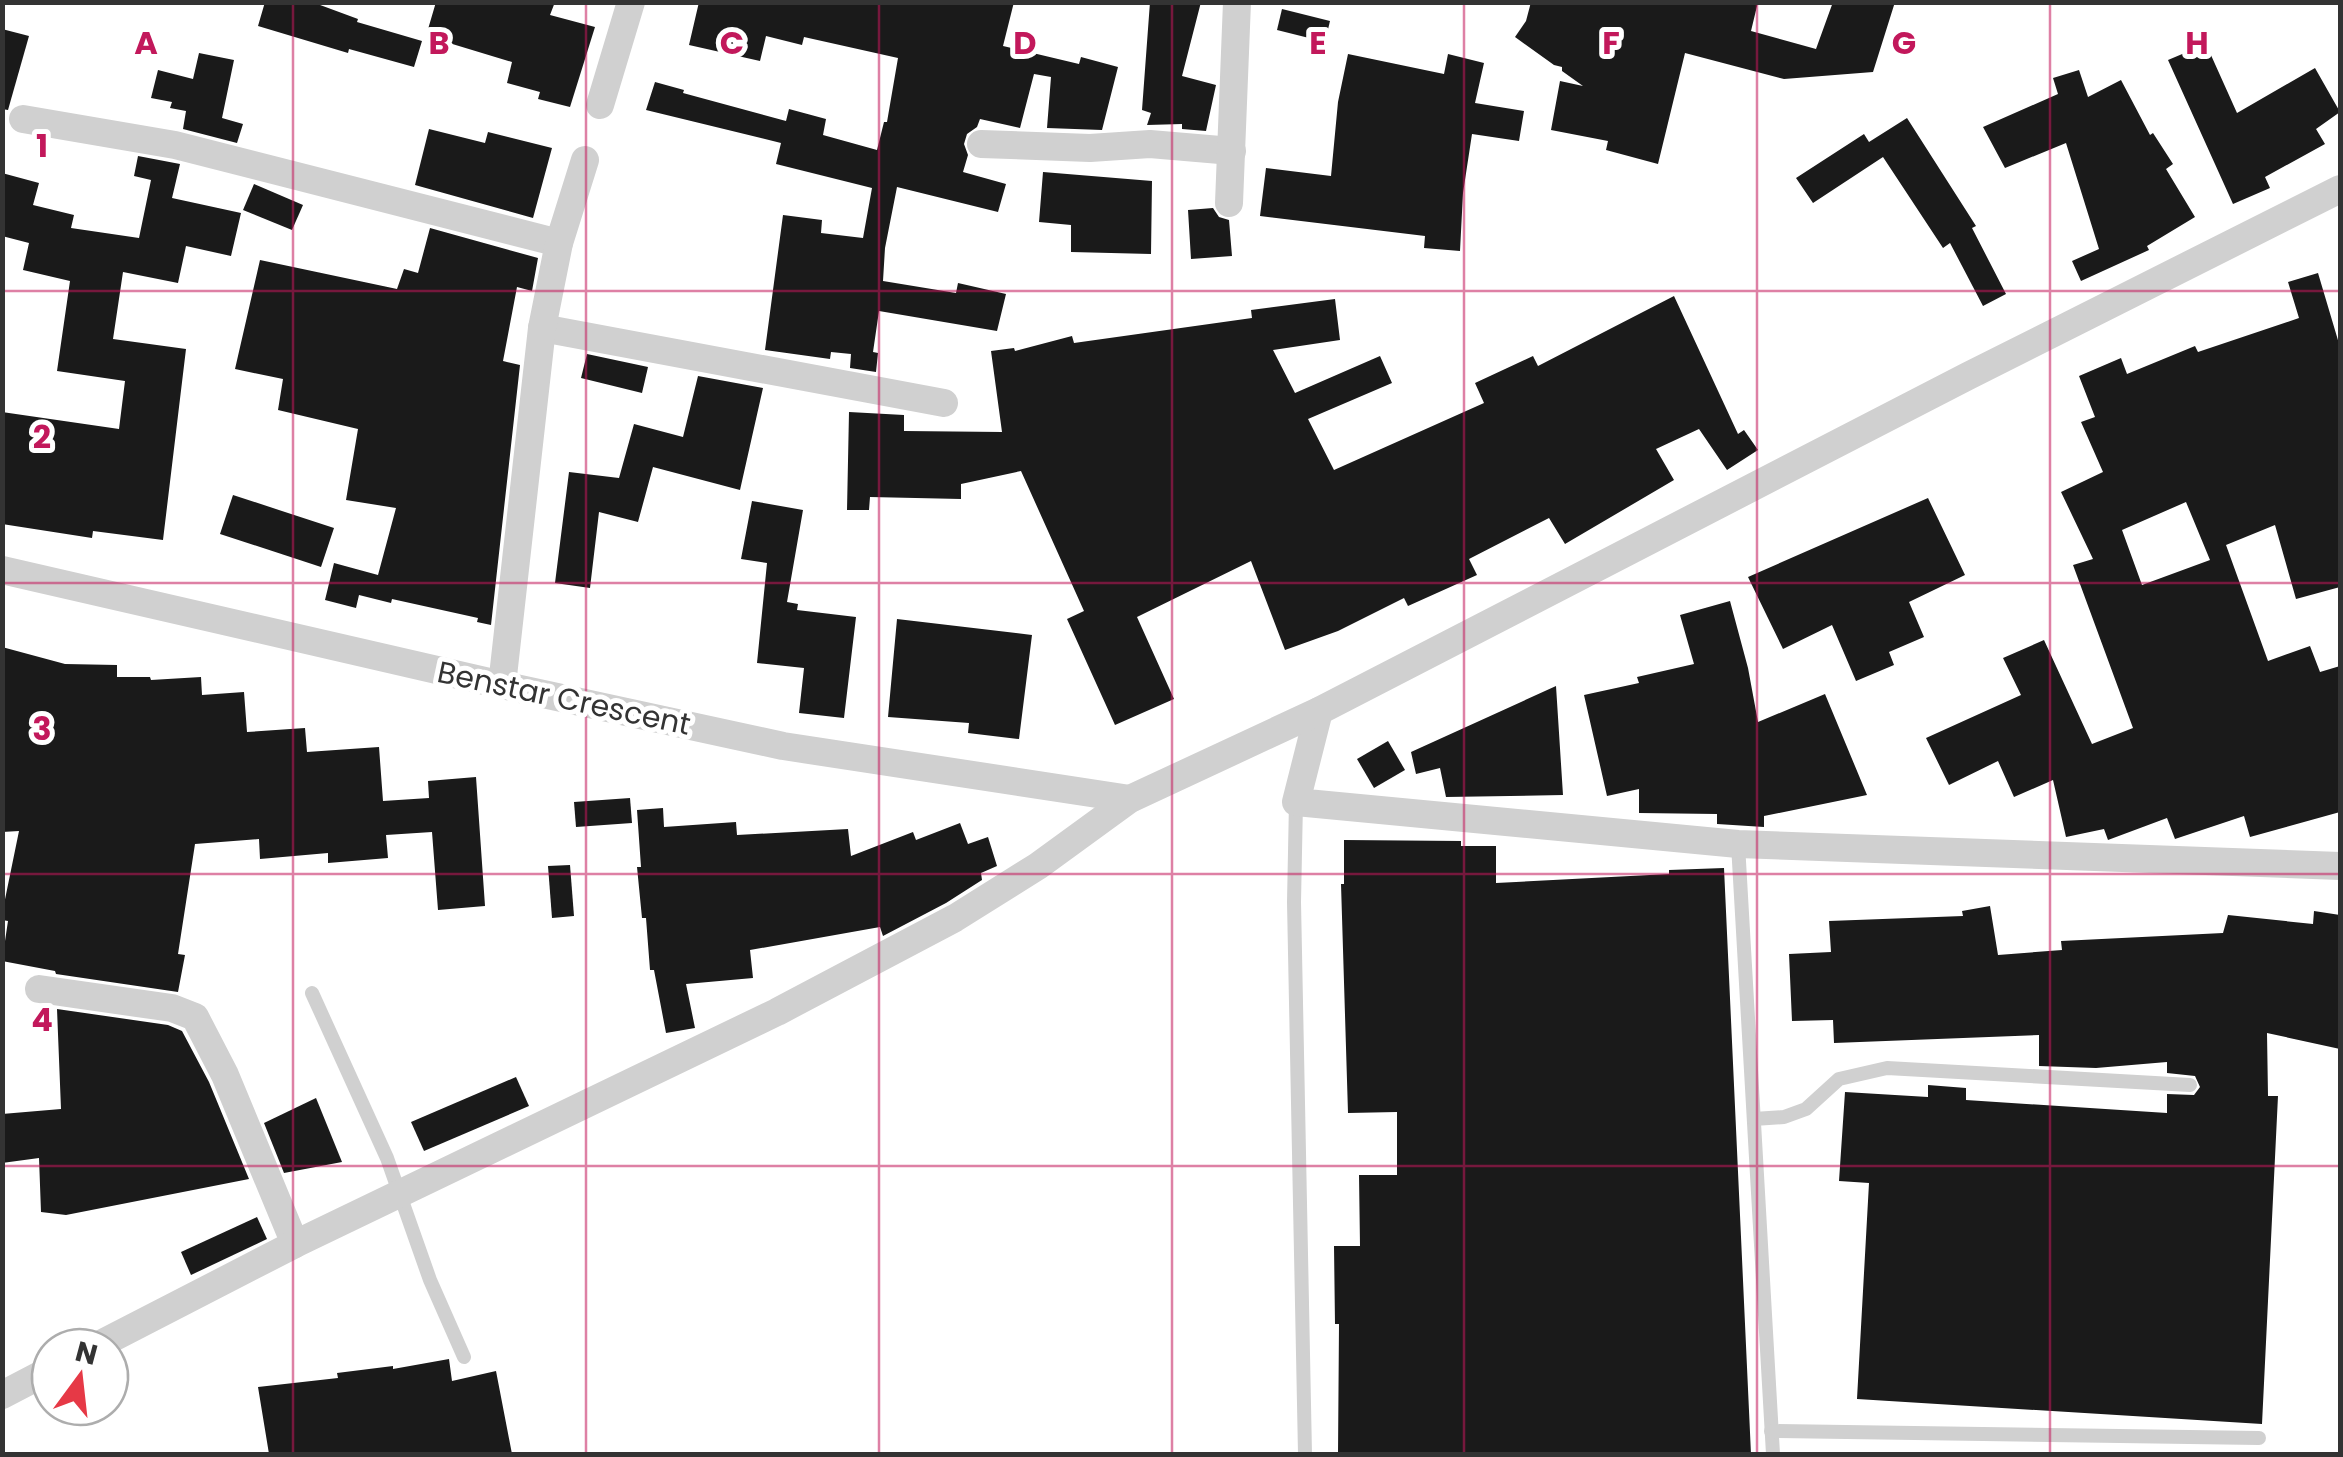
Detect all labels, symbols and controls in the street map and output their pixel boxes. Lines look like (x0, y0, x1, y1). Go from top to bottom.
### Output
text: A (134, 20, 158, 65)
text: B (428, 20, 450, 65)
text: C (720, 20, 744, 65)
text: D (1013, 20, 1037, 65)
text: E (1309, 20, 1327, 65)
text: F (1602, 20, 1620, 65)
text: G (1892, 20, 1916, 65)
text: H (2185, 20, 2209, 65)
text: 1 (36, 123, 48, 168)
text: 2 (33, 414, 51, 459)
street label: Benstar Crescent (433, 650, 695, 746)
text: 3 (32, 706, 52, 751)
text: 4 (31, 997, 53, 1042)
north arrow (30, 1327, 130, 1427)
text: N (71, 1332, 102, 1375)

